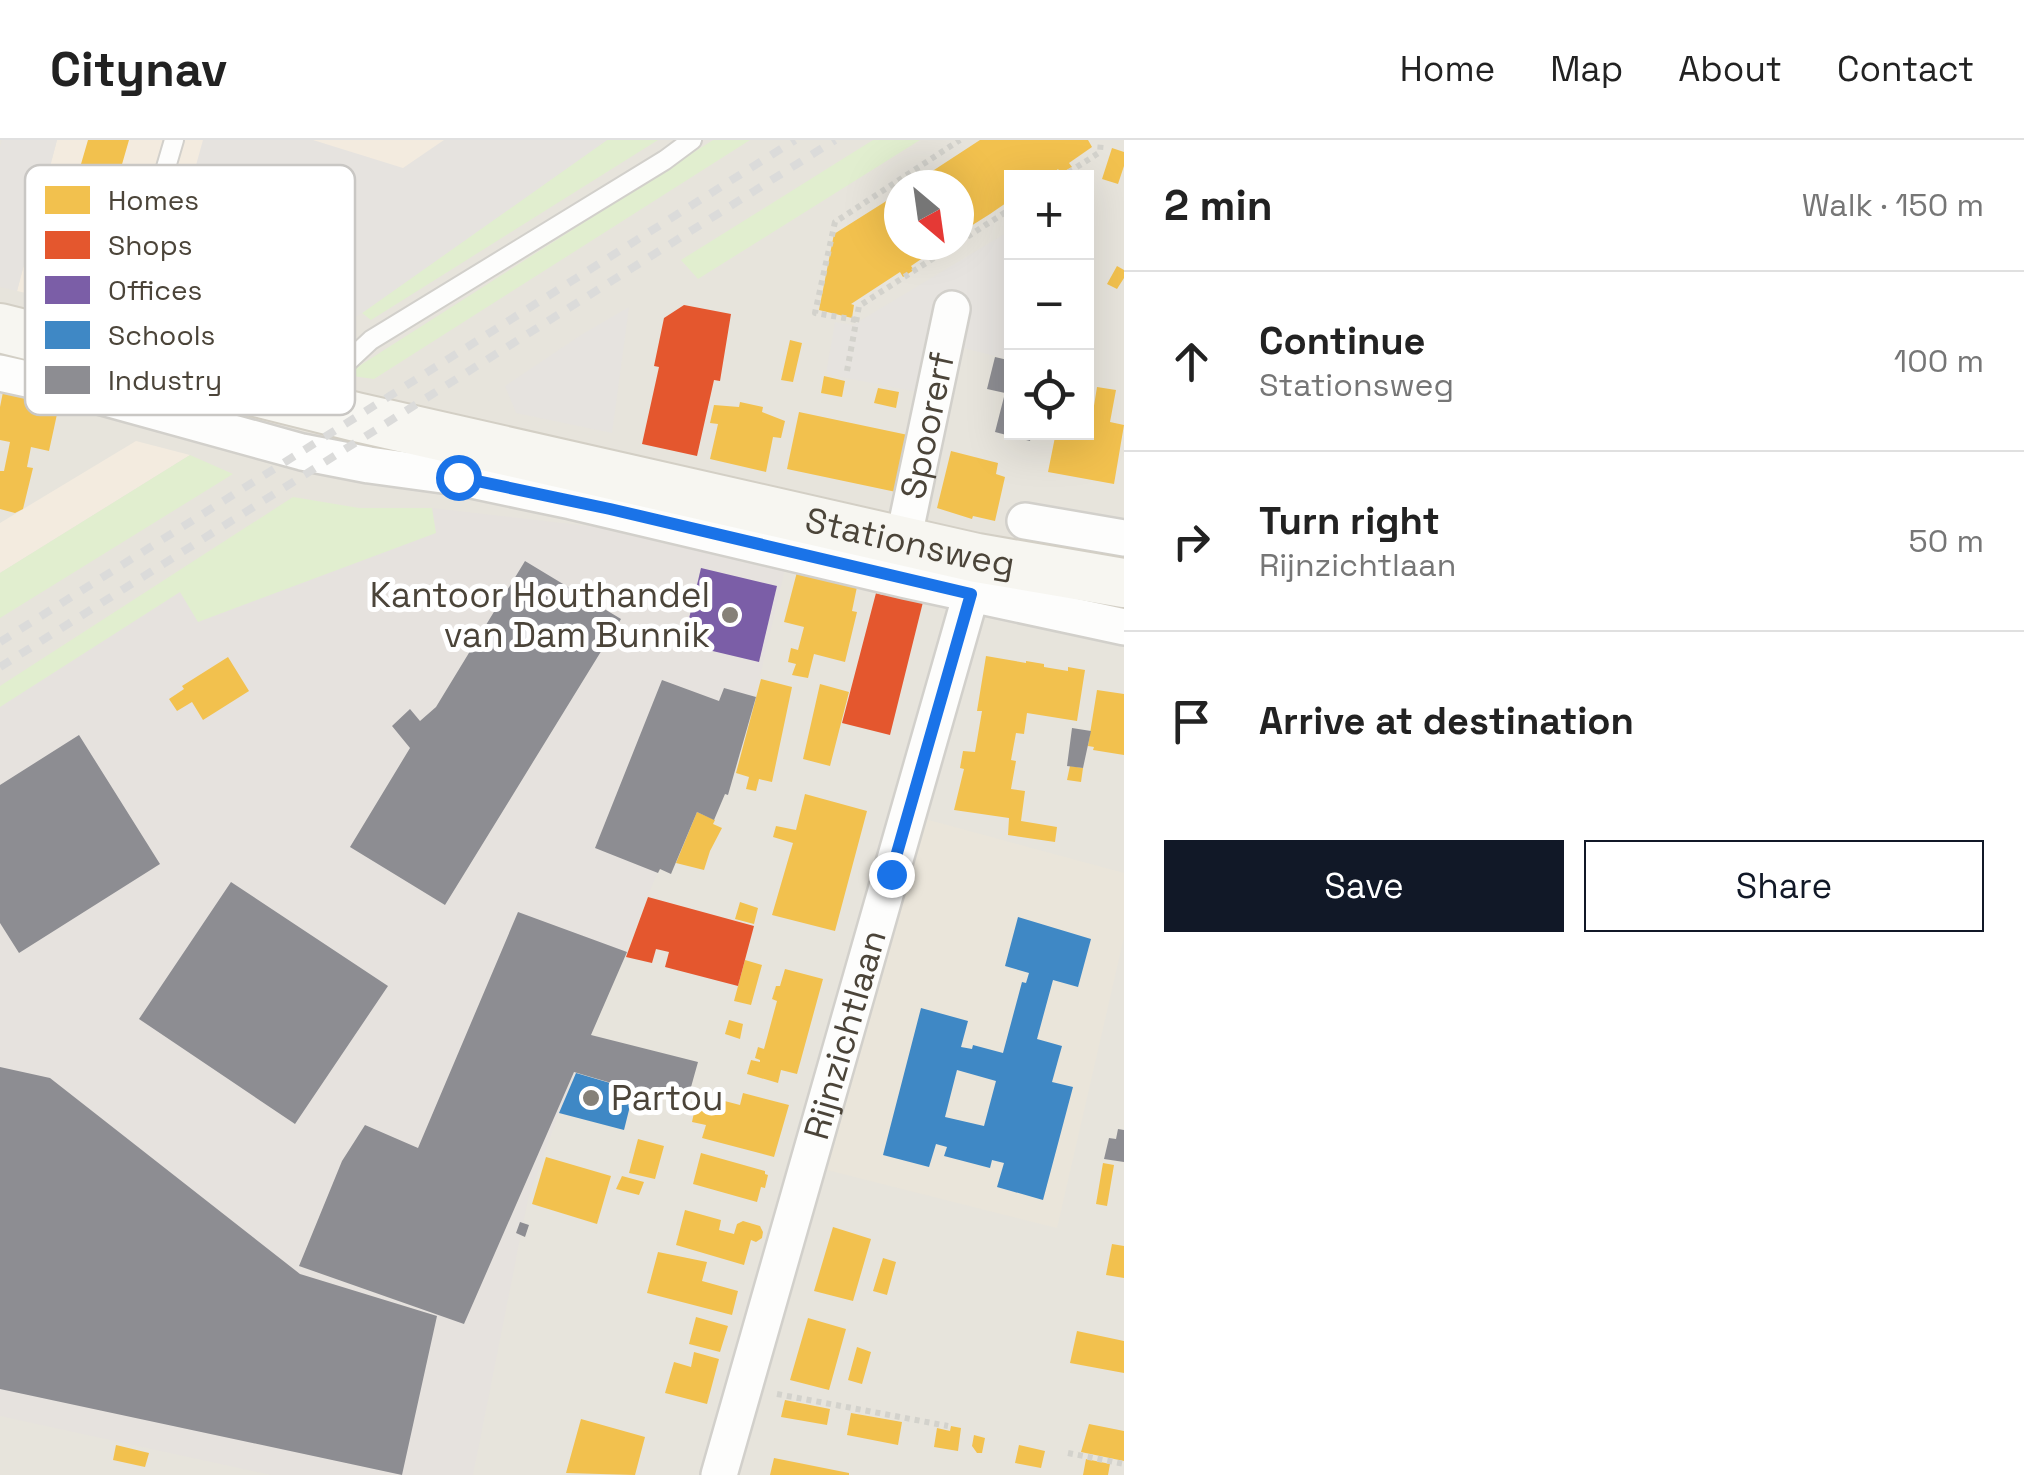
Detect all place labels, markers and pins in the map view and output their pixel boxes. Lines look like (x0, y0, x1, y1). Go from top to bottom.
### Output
place label: Kantoor Houthandel van Dam Bunnik (370, 573, 710, 657)
marker: Kantoor Houthandel van Dam Bunnik (719, 604, 741, 626)
place label: Partou (611, 1076, 723, 1120)
marker: Partou (580, 1087, 602, 1109)

